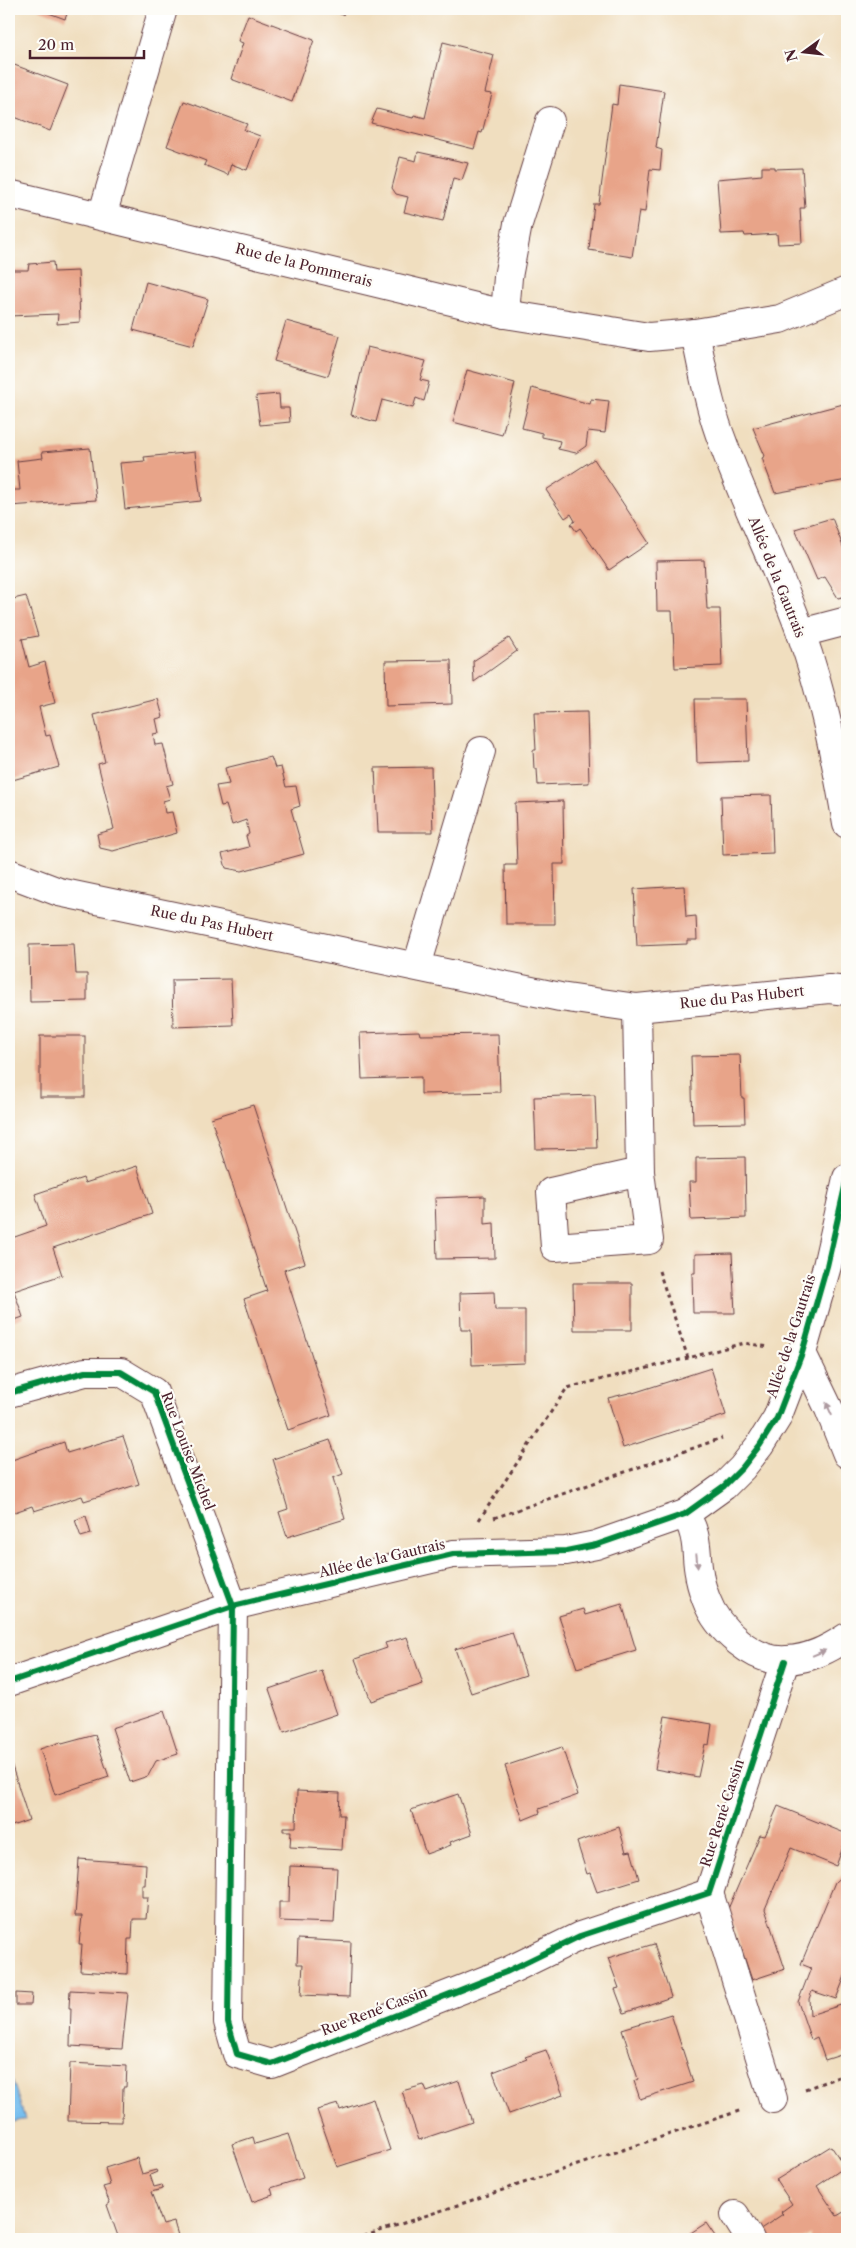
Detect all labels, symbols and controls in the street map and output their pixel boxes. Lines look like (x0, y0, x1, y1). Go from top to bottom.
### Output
scale bar (30, 28, 144, 60)
north arrow (778, 28, 828, 78)
text: 20 m (38, 35, 74, 54)
text: N (781, 47, 802, 64)
street label: Rue de la Pommerais (234, 239, 374, 291)
street label: Allée de la Gautrais (744, 513, 810, 640)
street label: Rue du Pas Hubert (149, 901, 275, 945)
street label: Rue du Pas Hubert (679, 982, 805, 1012)
street label: Allée de la Gautrais (762, 1272, 820, 1401)
street label: Rue Louise Michel (157, 1389, 219, 1513)
one-way arrow (824, 1402, 832, 1416)
street label: Allée de la Gautrais (316, 1535, 447, 1582)
one-way arrow (693, 1553, 701, 1569)
one-way arrow (812, 1648, 826, 1656)
street label: Rue René Cassin (696, 1757, 748, 1869)
street label: Rue René Cassin (318, 1982, 430, 2040)

